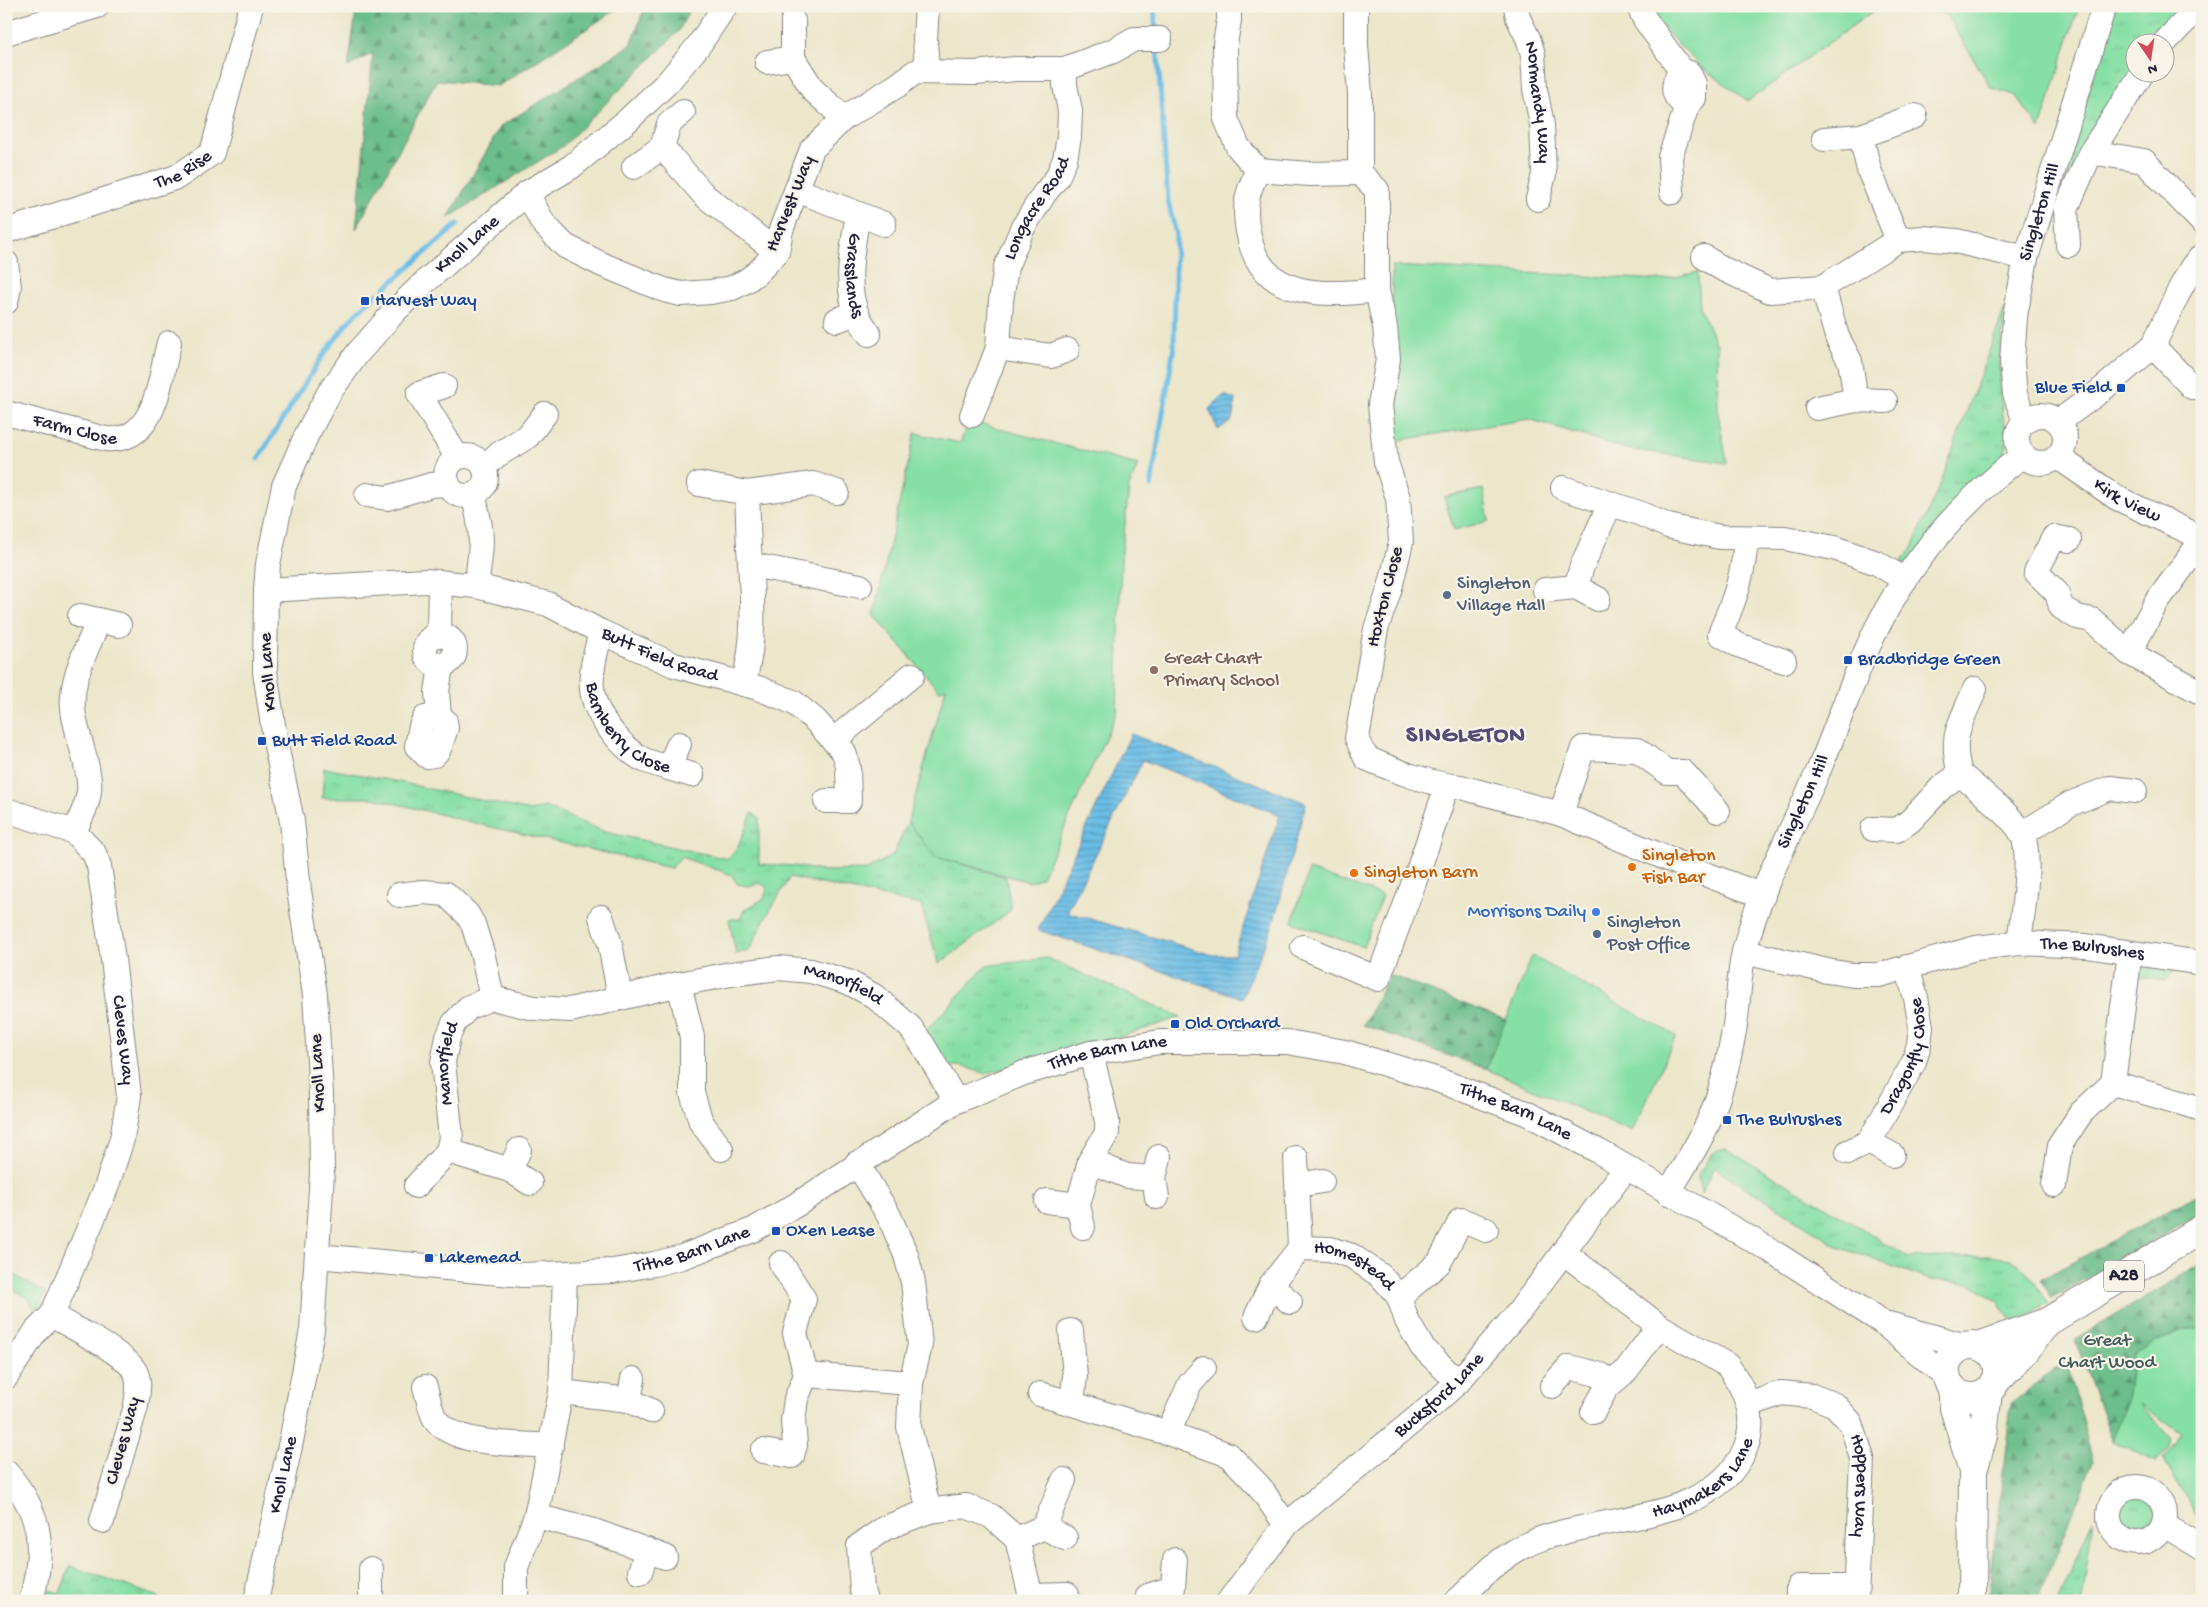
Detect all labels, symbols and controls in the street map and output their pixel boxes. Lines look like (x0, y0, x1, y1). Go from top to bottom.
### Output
north arrow (2126, 32, 2176, 82)
street label: Normandy Way (1518, 38, 1555, 165)
text: N (2146, 59, 2159, 78)
street label: The Rise (151, 145, 217, 195)
street label: Harvest Way (761, 152, 821, 255)
street label: Longacre Road (999, 152, 1077, 264)
street label: Singleton Hill (2014, 160, 2066, 264)
street label: Knoll Lane (430, 210, 505, 279)
street label: Grasslands (839, 231, 869, 322)
place label: Harvest Way (375, 290, 477, 313)
marker: Harvest Way (359, 295, 371, 307)
place label: Blue Field (2034, 377, 2113, 400)
marker: Blue Field (2115, 382, 2127, 394)
street label: Farm Close (29, 409, 117, 451)
street label: Kirk View (2089, 473, 2165, 529)
street label: Hoxton Close (1362, 544, 1410, 650)
place label: Singleton Village Hall (1456, 573, 1545, 618)
marker: Singleton Village Hall (1441, 589, 1453, 601)
street label: Butt Field Road (597, 622, 722, 688)
street label: Knoll Lane (255, 632, 283, 712)
place label: Great Chart Primary School (1163, 648, 1279, 693)
place label: Bradbridge Green (1857, 649, 2001, 672)
marker: Bradbridge Green (1842, 654, 1854, 666)
marker: Great Chart Primary School (1148, 664, 1160, 676)
street label: Barnberry Close (580, 681, 673, 780)
district label: SINGLETON (1406, 722, 1526, 751)
place label: Butt Field Road (271, 730, 397, 753)
marker: Butt Field Road (256, 735, 268, 747)
street label: Singleton Hill (1772, 751, 1835, 853)
place label: Singleton Fish Bar (1641, 845, 1715, 890)
marker: Singleton Fish Bar (1626, 861, 1638, 873)
place label: Singleton Barn (1364, 862, 1478, 885)
marker: Singleton Barn (1348, 867, 1360, 879)
place label: Morrisons Daily (1467, 901, 1587, 924)
marker: Morrisons Daily (1590, 906, 1602, 918)
place label: Singleton Post Office (1606, 912, 1690, 957)
marker: Singleton Post Office (1591, 928, 1603, 940)
street label: The Bulrushes (2039, 932, 2147, 966)
street label: Manorfield (802, 959, 890, 1012)
street label: Cleves Way (106, 994, 139, 1087)
street label: Dragonfly Close (1874, 996, 1933, 1121)
place label: Old Orchard (1185, 1013, 1281, 1036)
street label: Manorfield (432, 1016, 465, 1106)
marker: Old Orchard (1169, 1018, 1181, 1030)
street label: Tithe Barn Lane (1045, 1031, 1167, 1077)
street label: Knoll Lane (305, 1033, 333, 1113)
street label: Tithe Barn Lane (1455, 1077, 1576, 1147)
place label: The Bulrushes (1736, 1109, 1842, 1132)
marker: The Bulrushes (1721, 1114, 1733, 1126)
place label: Oxen Lease (786, 1220, 875, 1243)
street label: Tithe Barn Lane (631, 1221, 753, 1279)
marker: Oxen Lease (770, 1225, 782, 1237)
street label: Homestead (1313, 1237, 1401, 1297)
place label: Lakemead (439, 1247, 522, 1270)
marker: Lakemead (423, 1252, 435, 1264)
road number: A28 (2104, 1260, 2144, 1292)
park label: Great Chart Wood (2058, 1330, 2157, 1375)
street label: Bucksford Lane (1389, 1348, 1490, 1444)
street label: Cleves Way (101, 1394, 147, 1487)
street label: Hoppers Way (1844, 1431, 1874, 1538)
street label: Knoll Lane (264, 1434, 303, 1516)
street label: Haymakers Lane (1650, 1435, 1760, 1524)

